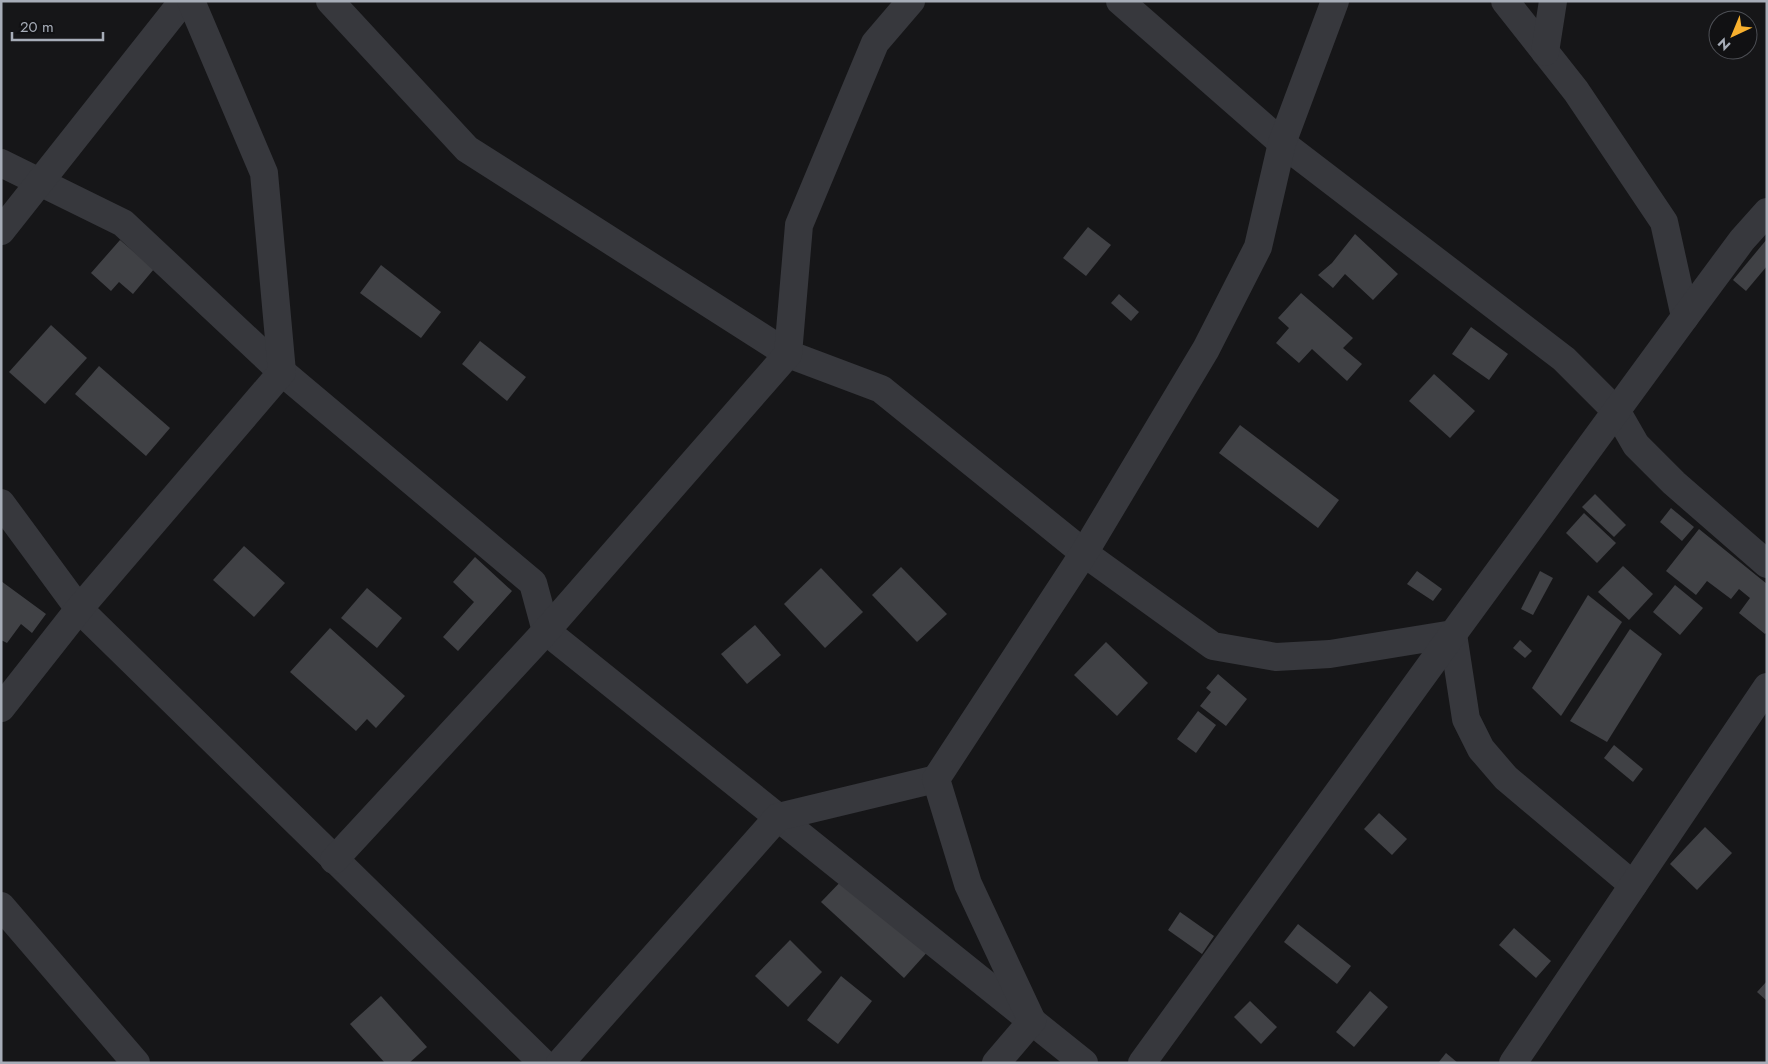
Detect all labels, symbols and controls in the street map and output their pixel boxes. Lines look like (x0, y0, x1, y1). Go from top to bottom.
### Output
scale bar (12, 10, 104, 42)
north arrow (1708, 10, 1758, 60)
text: 20 m (20, 16, 54, 38)
text: N (1713, 33, 1735, 55)

